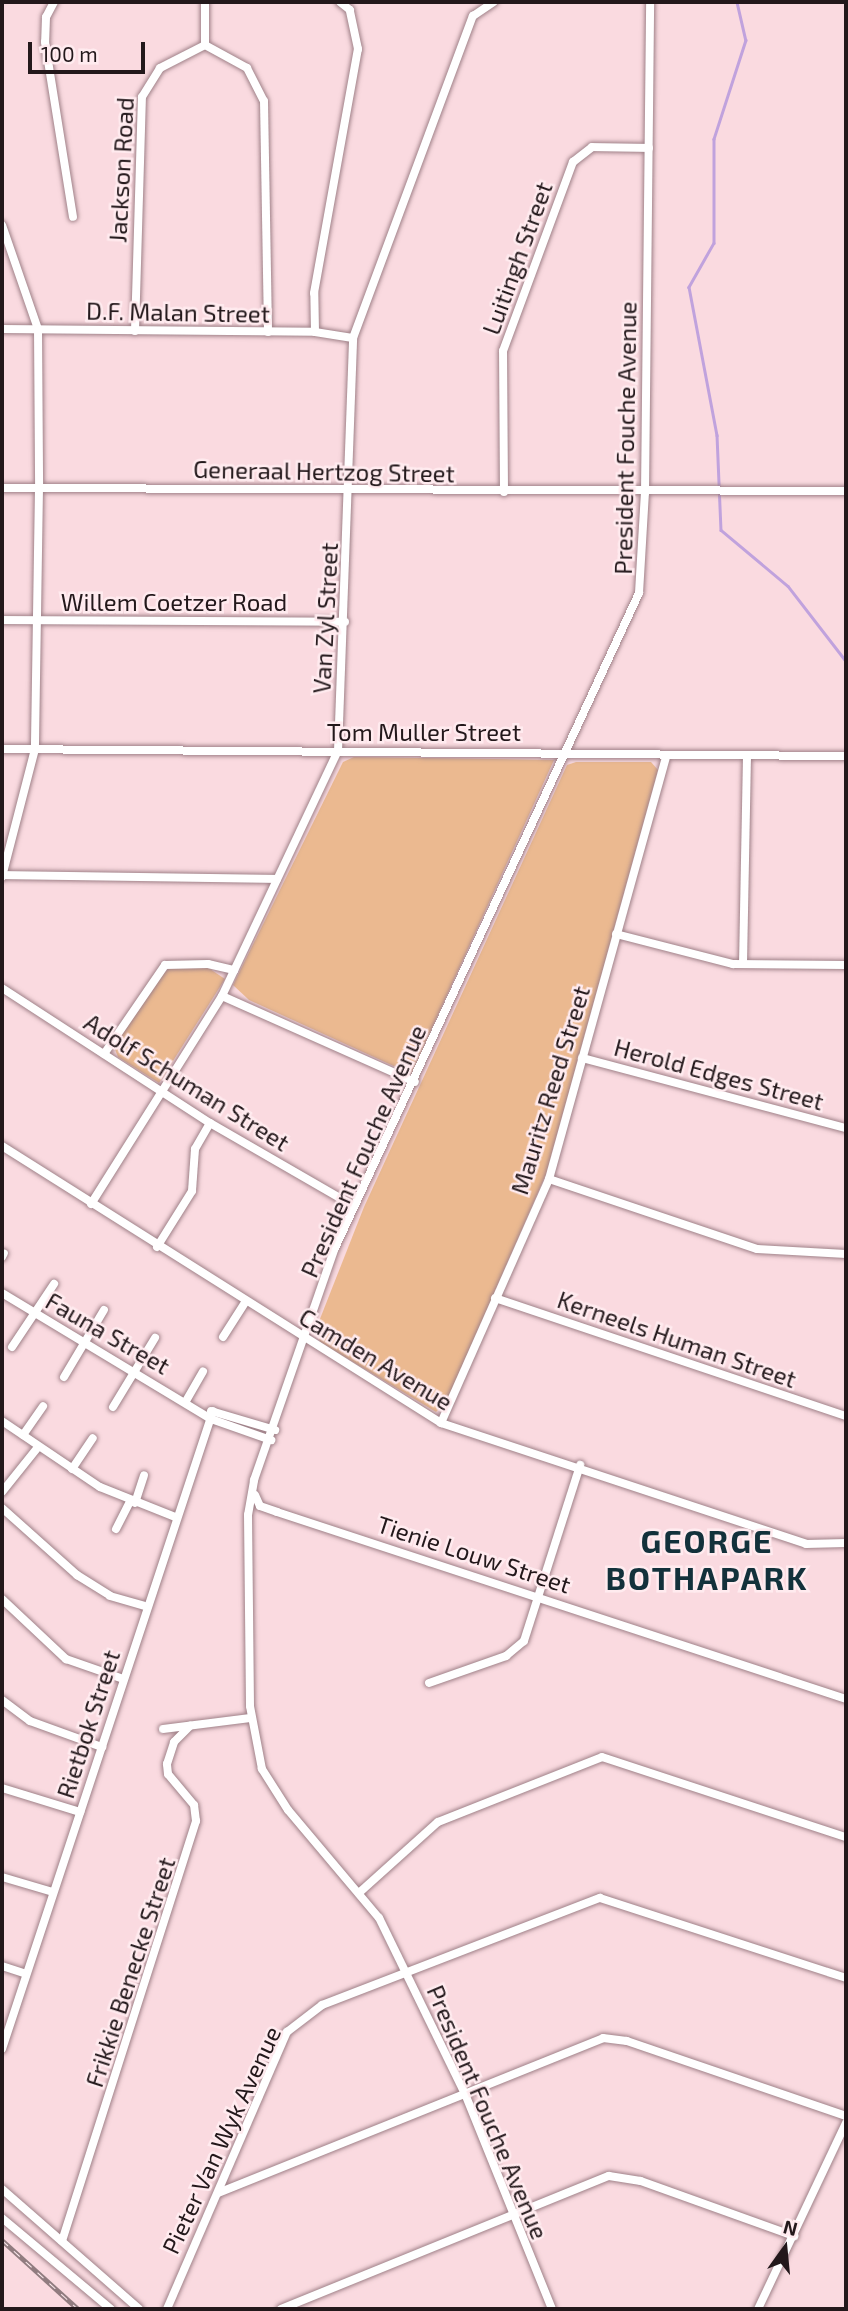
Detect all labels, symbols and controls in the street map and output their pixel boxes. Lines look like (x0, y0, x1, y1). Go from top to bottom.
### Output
scale bar (32, 28, 149, 72)
text: 100 m (41, 41, 98, 66)
street label: Jackson Road (103, 97, 139, 243)
street label: Luitingh Street (476, 178, 558, 338)
street label: D.F. Malan Street (86, 296, 270, 328)
street label: President Fouche Avenue (608, 301, 642, 575)
street label: Generaal Hertzog Street (193, 454, 455, 488)
street label: Van Zyl Street (307, 541, 343, 695)
street label: Willem Coetzer Road (61, 588, 287, 616)
street label: Tom Muller Street (327, 718, 521, 746)
street label: Mauritz Reed Street (505, 982, 595, 1198)
street label: Adolf Schuman Street (79, 1007, 295, 1157)
street label: President Fouche Avenue (294, 1020, 432, 1282)
street label: Herold Edges Street (611, 1032, 827, 1116)
street label: Kerneels Human Street (554, 1285, 800, 1393)
street label: Fauna Street (41, 1286, 175, 1380)
street label: Camden Avenue (294, 1302, 458, 1416)
street label: Tienie Louw Street (373, 1509, 575, 1599)
district label: GEORGE BOTHAPARK (607, 1522, 807, 1597)
street label: Rietbok Street (50, 1646, 126, 1802)
street label: Frikkie Benecke Street (79, 1853, 181, 2091)
street label: President Fouche Avenue (421, 1980, 555, 2244)
street label: Pieter Van Wyk Avenue (155, 2021, 287, 2259)
north arrow (750, 2213, 820, 2283)
text: N (781, 2214, 800, 2240)

